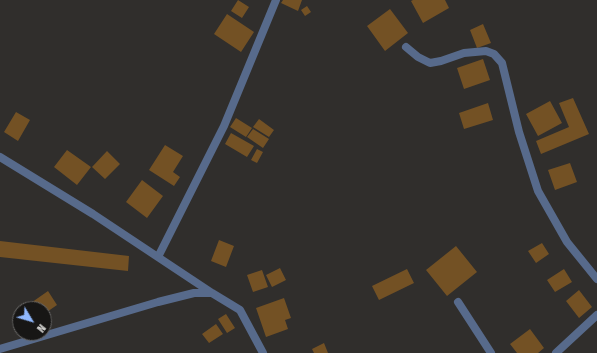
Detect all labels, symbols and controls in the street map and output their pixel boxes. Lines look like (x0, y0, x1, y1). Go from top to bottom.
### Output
north arrow (12, 301, 52, 341)
text: N (34, 321, 48, 335)

